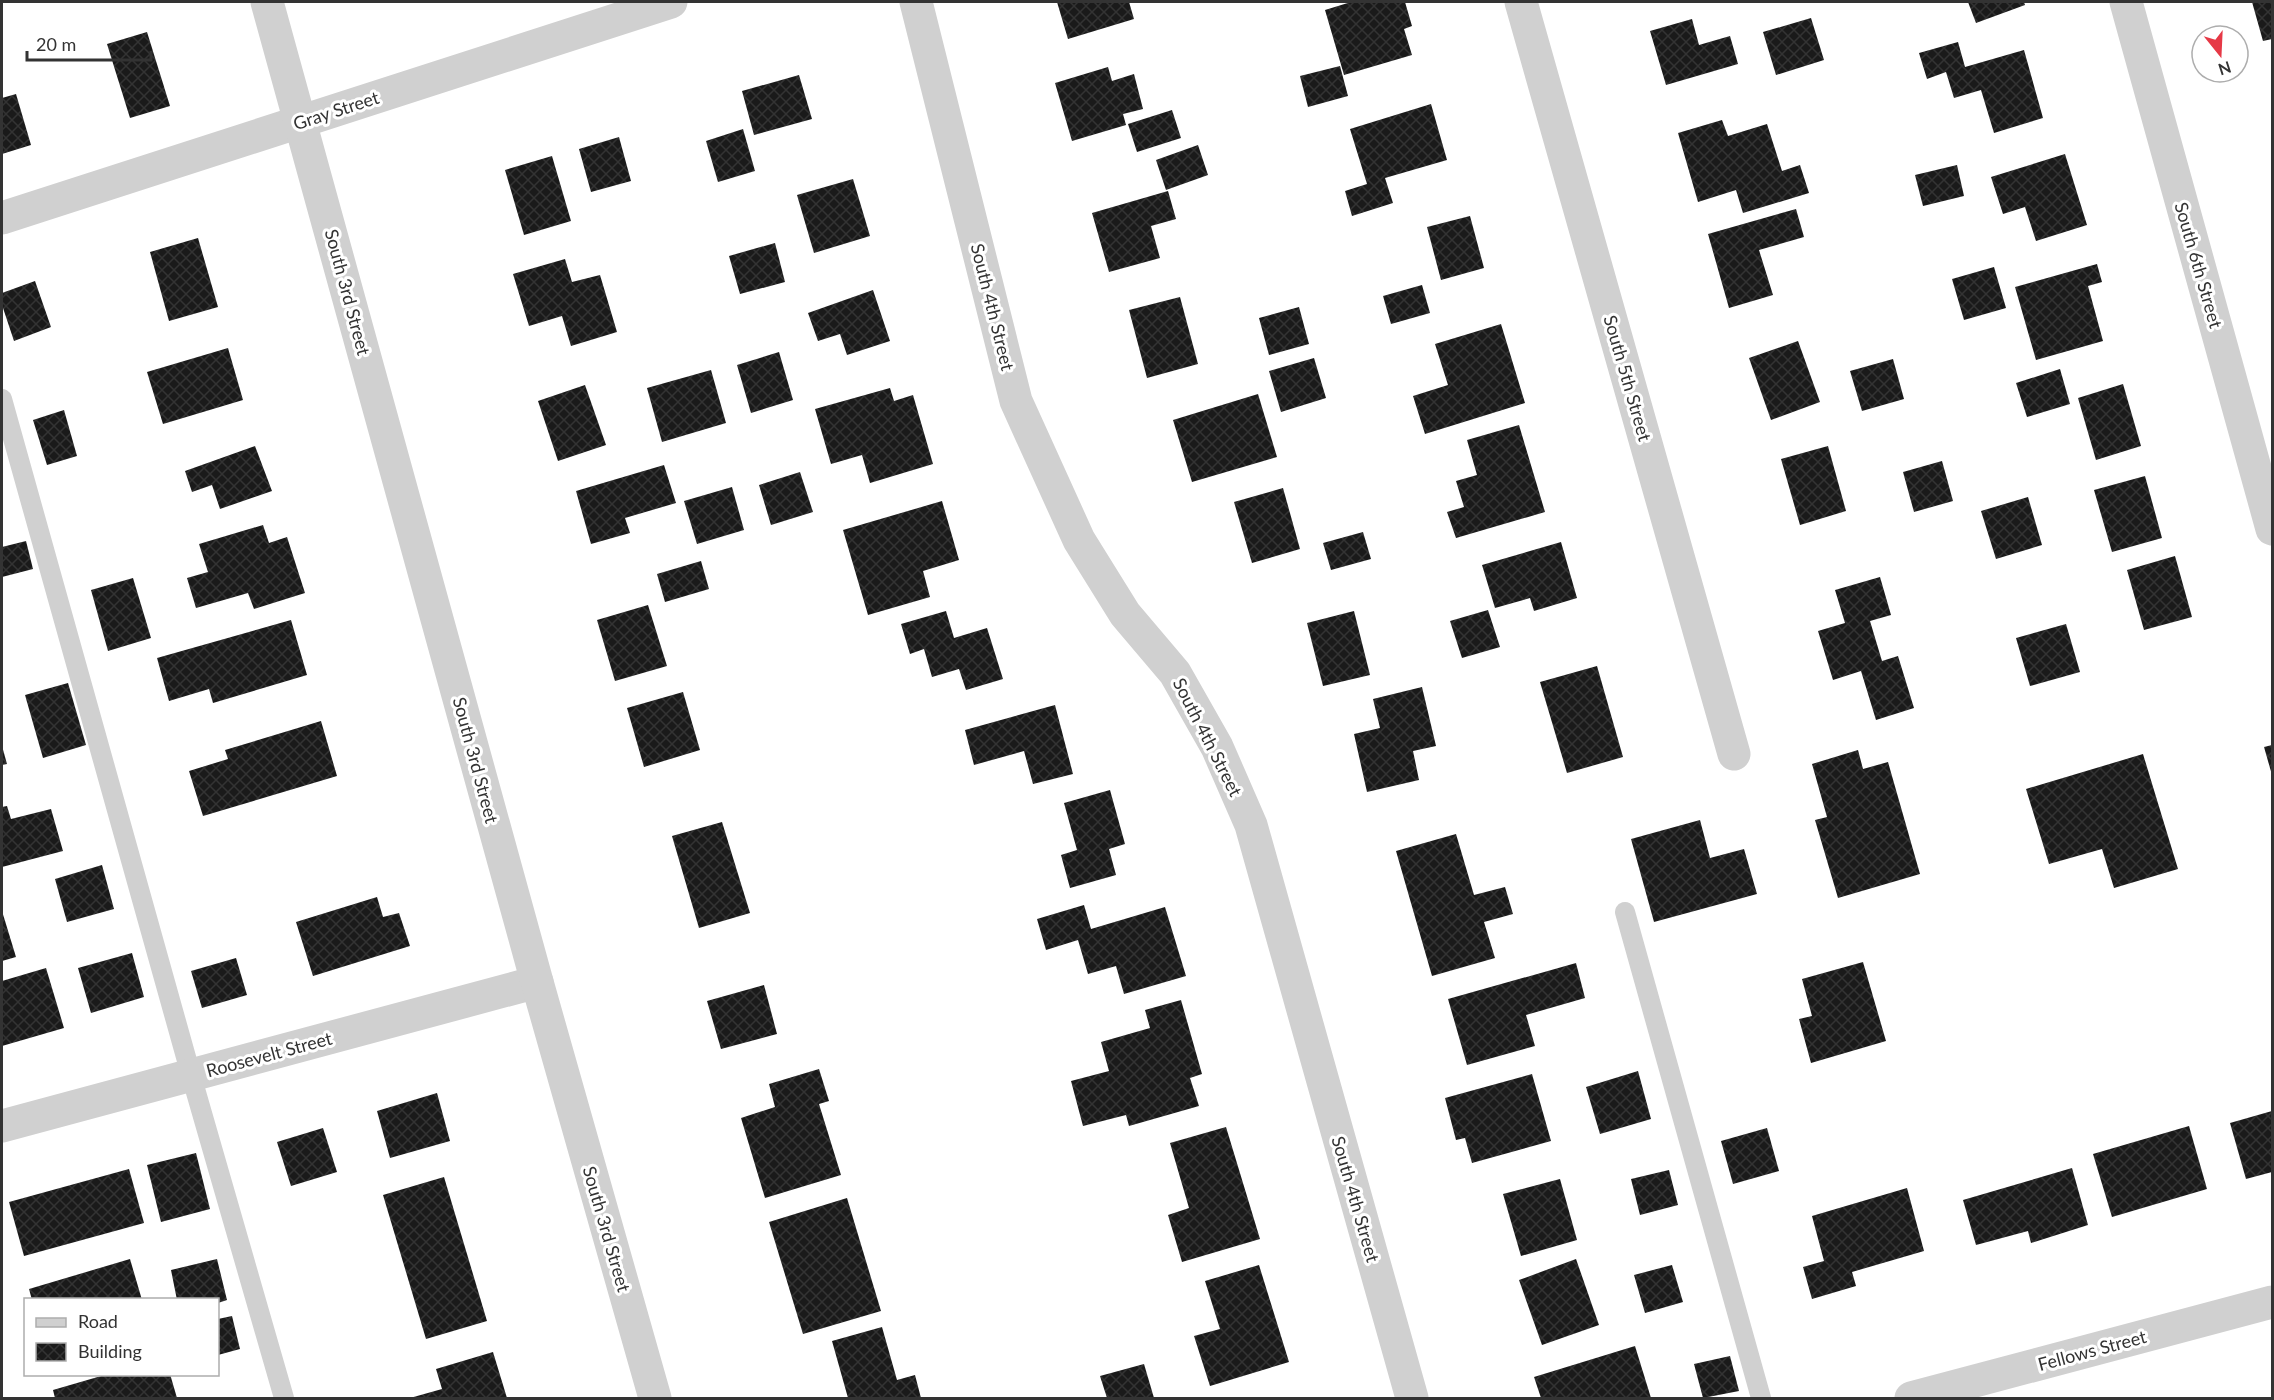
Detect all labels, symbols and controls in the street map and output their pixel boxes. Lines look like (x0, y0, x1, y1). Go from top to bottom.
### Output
scale bar (27, 24, 152, 62)
north arrow (2190, 24, 2250, 84)
text: 20 m (36, 33, 76, 55)
text: N (2216, 58, 2234, 80)
street label: Gray Street (290, 86, 382, 134)
street label: South 6th Street (2171, 199, 2228, 331)
street label: South 3rd Street (321, 226, 376, 358)
street label: South 4th Street (967, 241, 1020, 373)
street label: South 5th Street (1600, 312, 1657, 444)
street label: South 4th Street (1169, 674, 1248, 800)
street label: South 3rd Street (449, 694, 504, 826)
street label: Roosevelt Street (204, 1026, 335, 1081)
street label: South 4th Street (1328, 1133, 1385, 1265)
street label: South 3rd Street (579, 1164, 636, 1295)
legend (24, 1298, 219, 1376)
text: Road (78, 1310, 118, 1332)
street label: Fellows Street (2035, 1325, 2149, 1375)
text: Building (78, 1340, 142, 1362)

